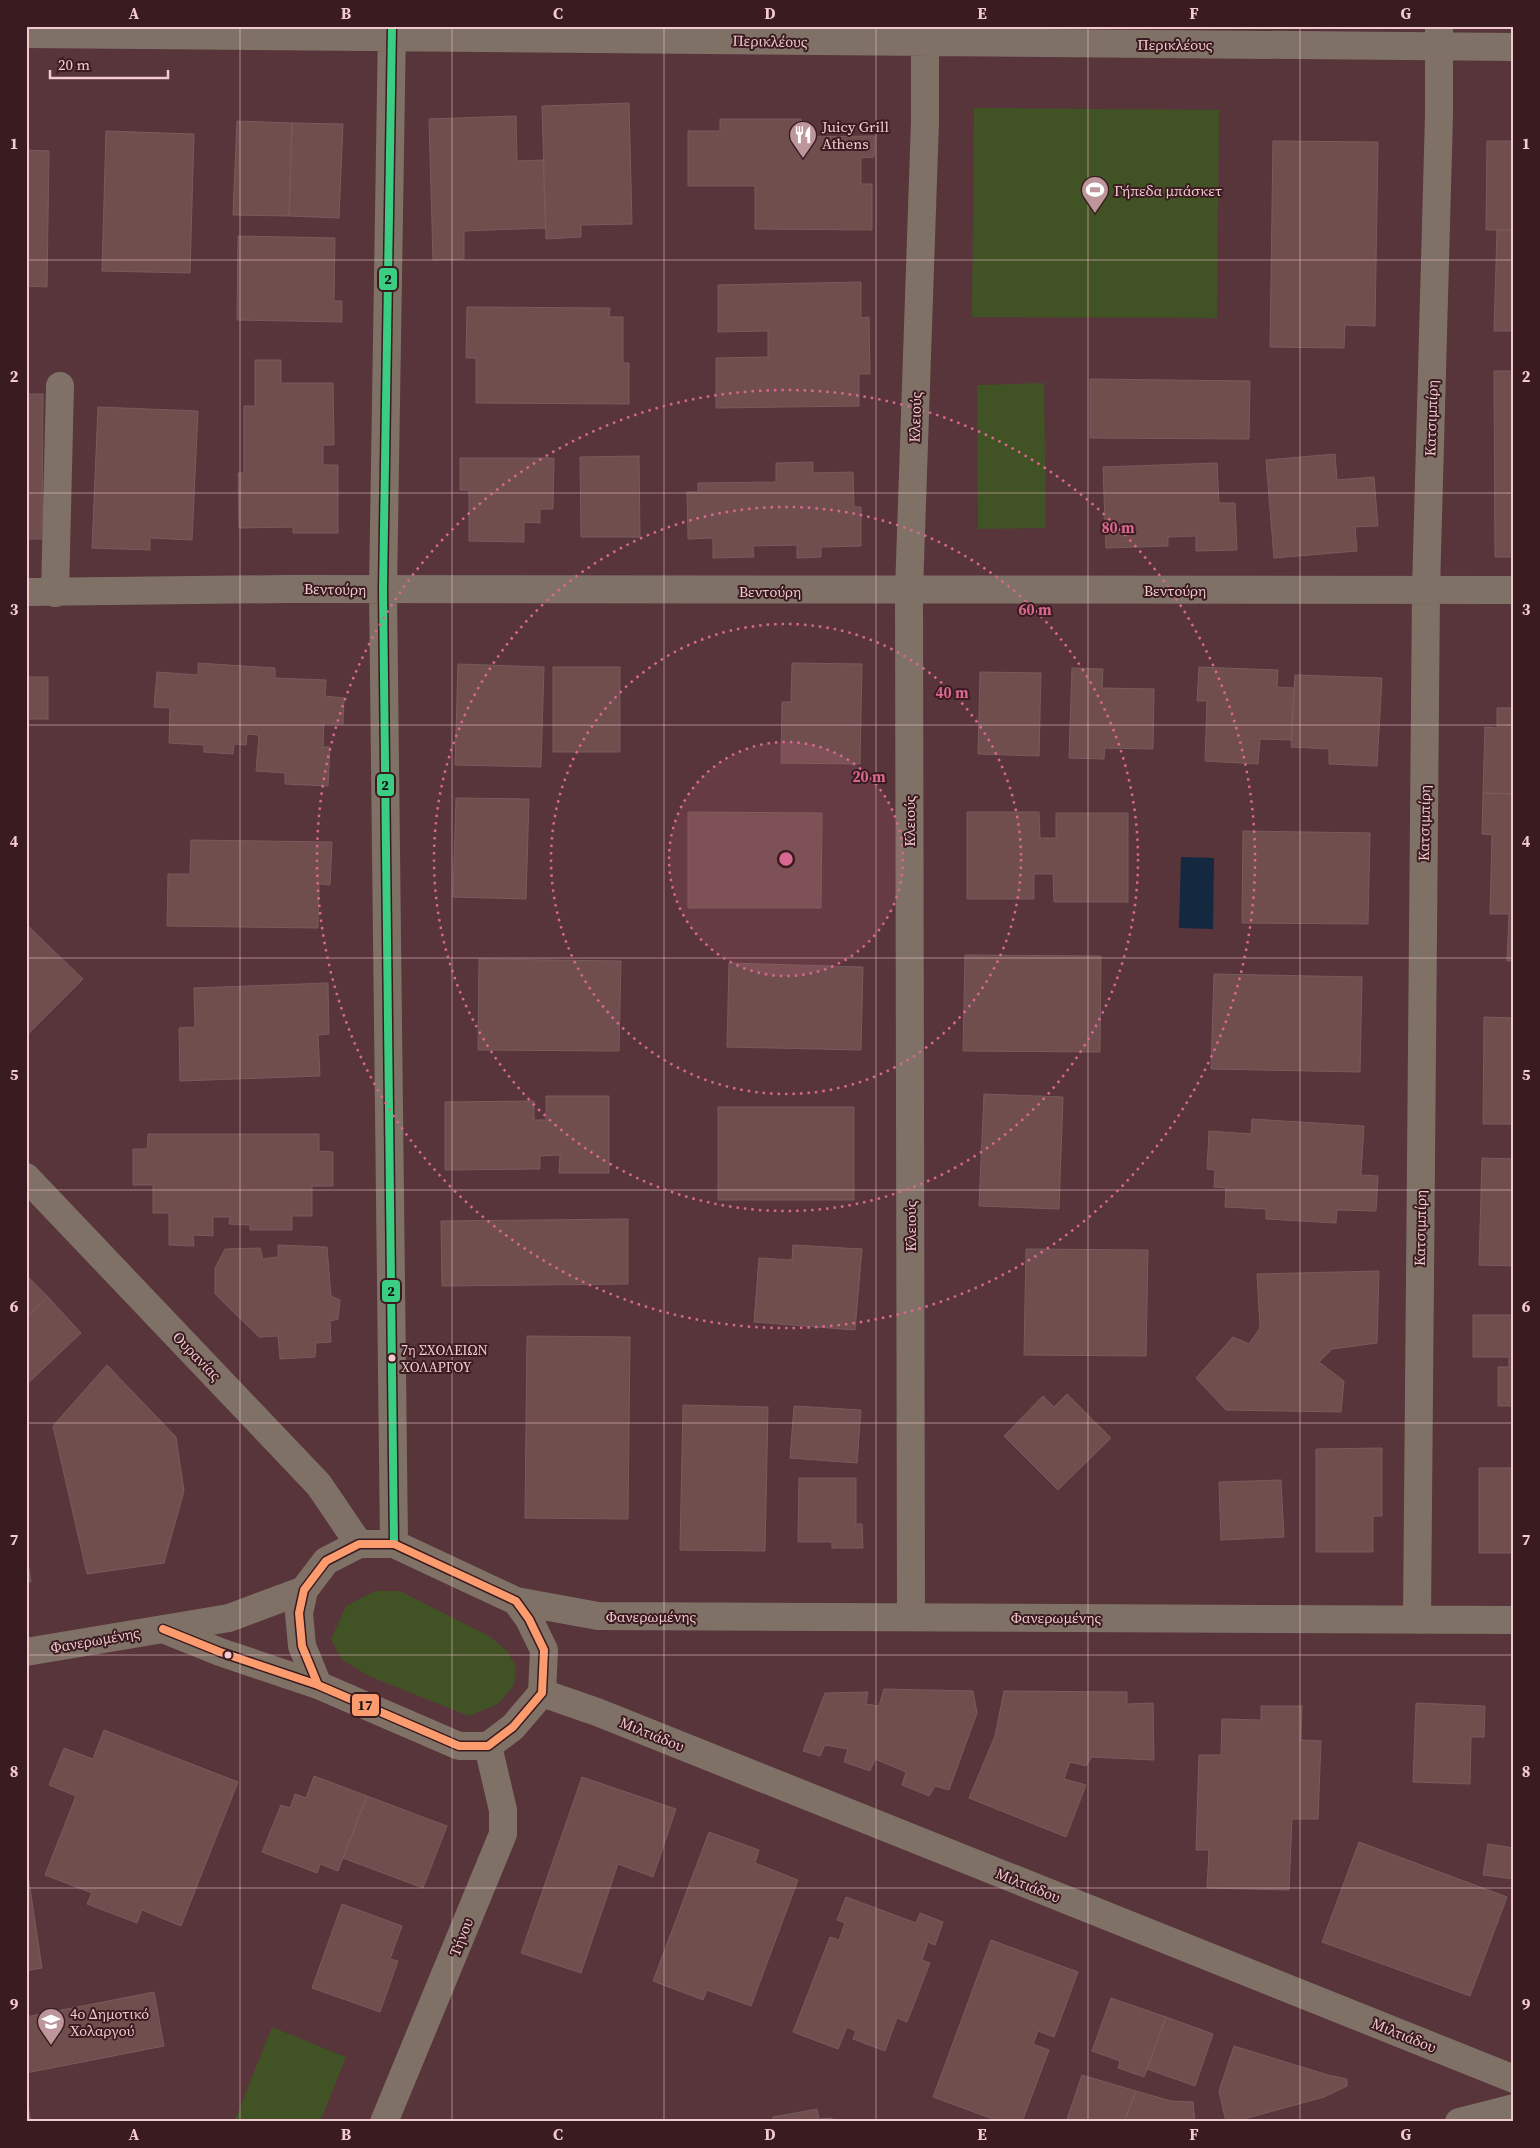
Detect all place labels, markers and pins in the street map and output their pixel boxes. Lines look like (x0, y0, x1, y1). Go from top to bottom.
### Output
place label: Juicy Grill Athens (821, 116, 889, 154)
restaurant icon: Juicy Grill Athens (788, 120, 818, 159)
sports icon: Γήπεδα μπάσκετ (1080, 175, 1110, 214)
place label: Γήπεδα μπάσκετ (1114, 180, 1222, 201)
centre of rings (777, 850, 795, 868)
place label: 7η ΣΧΟΛΕΙΩΝ ΧΟΛΑΡΓΟΥ (401, 1340, 488, 1377)
marker: 7η ΣΧΟΛΕΙΩΝ ΧΟΛΑΡΓΟΥ (387, 1353, 397, 1363)
unlabelled marker (223, 1650, 233, 1660)
place label: 4ο Δημοτικό Χολαργού (70, 2003, 149, 2041)
school or university icon: 4ο Δημοτικό Χολαργού (36, 2007, 66, 2046)

